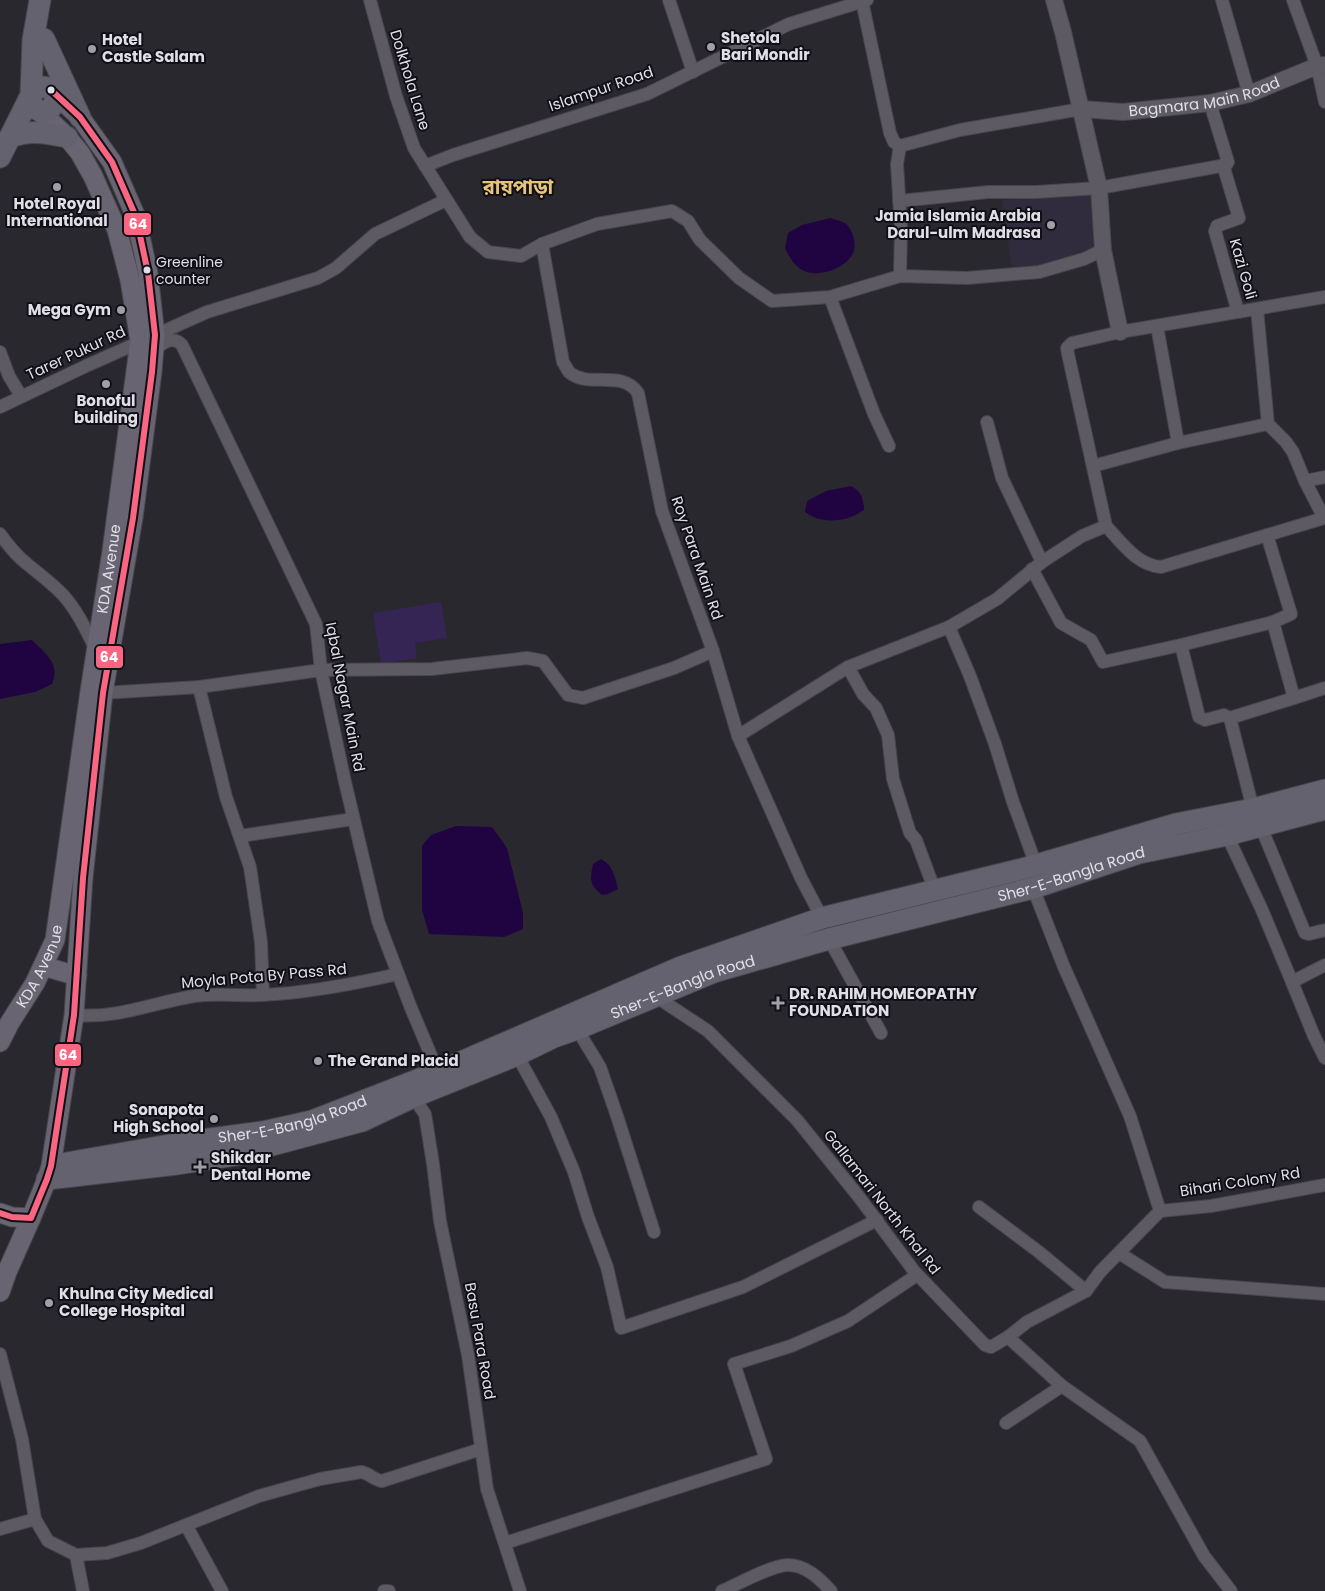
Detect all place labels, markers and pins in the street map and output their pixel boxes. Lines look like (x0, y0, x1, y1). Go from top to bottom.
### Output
place label: Shetola Bari Mondir (721, 27, 810, 65)
place label: Hotel Castle Salam (102, 29, 205, 67)
marker: Shetola Bari Mondir (705, 41, 717, 53)
marker: Hotel Castle Salam (86, 43, 98, 55)
unlabelled marker (46, 85, 56, 95)
marker: Hotel Royal International (51, 181, 63, 193)
place label: Hotel Royal International (6, 193, 108, 231)
place label: Jamia Islamia Arabia Darul-ulm Madrasa (875, 205, 1041, 243)
marker: Jamia Islamia Arabia Darul-ulm Madrasa (1045, 219, 1057, 231)
place label: Greenline counter (156, 252, 223, 289)
marker: Greenline counter (142, 265, 152, 275)
place label: Mega Gym (28, 299, 111, 320)
marker: Mega Gym (115, 304, 127, 316)
marker: Bonoful building (100, 378, 112, 390)
place label: Bonoful building (74, 390, 138, 428)
place label: DR. RAHIM HOMEOPATHY FOUNDATION (789, 983, 977, 1021)
marker: DR. RAHIM HOMEOPATHY FOUNDATION (771, 996, 785, 1010)
place label: The Grand Placid (328, 1050, 459, 1071)
marker: The Grand Placid (312, 1055, 324, 1067)
place label: Sonapota High School (113, 1099, 204, 1137)
marker: Sonapota High School (208, 1113, 220, 1125)
place label: Shikdar Dental Home (211, 1147, 311, 1185)
marker: Shikdar Dental Home (193, 1160, 207, 1174)
place label: Khulna City Medical College Hospital (59, 1283, 214, 1321)
marker: Khulna City Medical College Hospital (43, 1297, 55, 1309)

